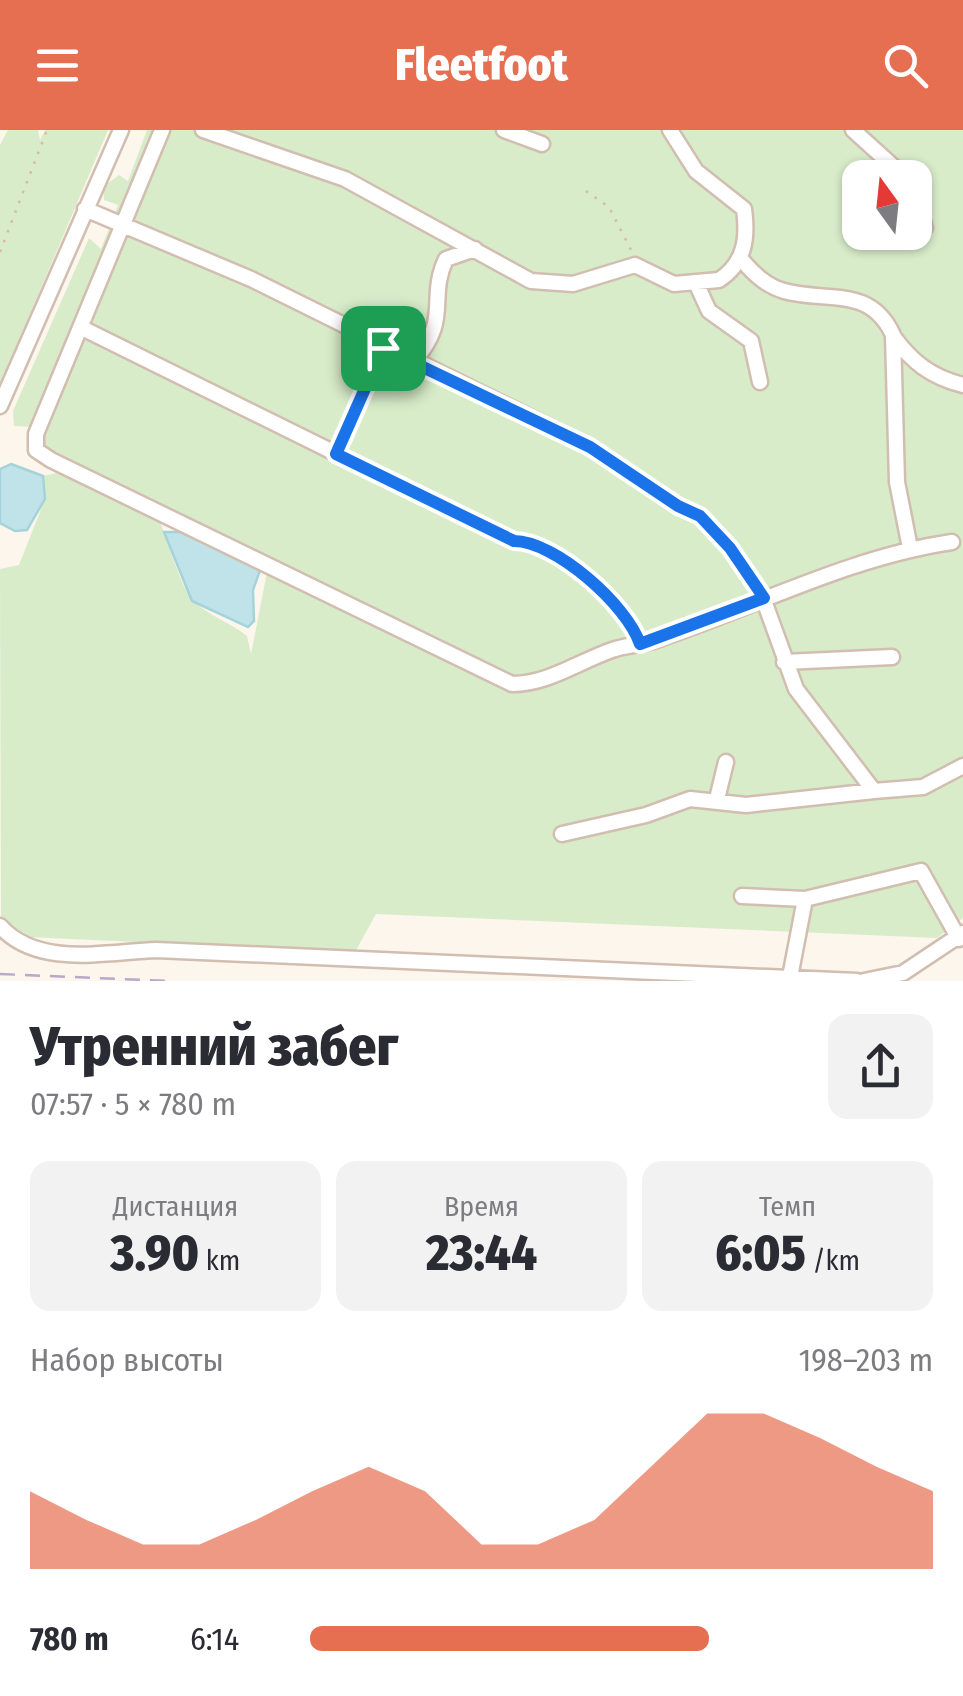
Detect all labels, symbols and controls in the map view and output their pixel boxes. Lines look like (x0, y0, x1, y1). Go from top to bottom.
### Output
icon: menu (30, 38, 85, 93)
text: Fleetfoot (395, 38, 568, 92)
icon: search (878, 38, 933, 93)
north arrow (842, 160, 932, 250)
map controls (842, 160, 932, 250)
pin (341, 306, 426, 391)
icon: arrive (356, 321, 411, 376)
text: Утренний забег (30, 1014, 398, 1080)
button: share (828, 1014, 933, 1119)
text: 07:57 · 5 × 780 m (30, 1085, 236, 1123)
text: Дистанция (113, 1190, 238, 1223)
text: Время (444, 1190, 519, 1223)
text: Темп (759, 1190, 816, 1223)
text: 3.90 (111, 1223, 199, 1283)
text: 23:44 (426, 1223, 537, 1283)
text: 6:05 (715, 1223, 806, 1283)
text: km (199, 1244, 240, 1277)
text: /km (806, 1244, 860, 1277)
text: Набор высоты (30, 1341, 224, 1379)
text: 198–203 m (799, 1341, 933, 1379)
text: 780 m (30, 1620, 109, 1658)
text: 6:14 (190, 1620, 239, 1658)

